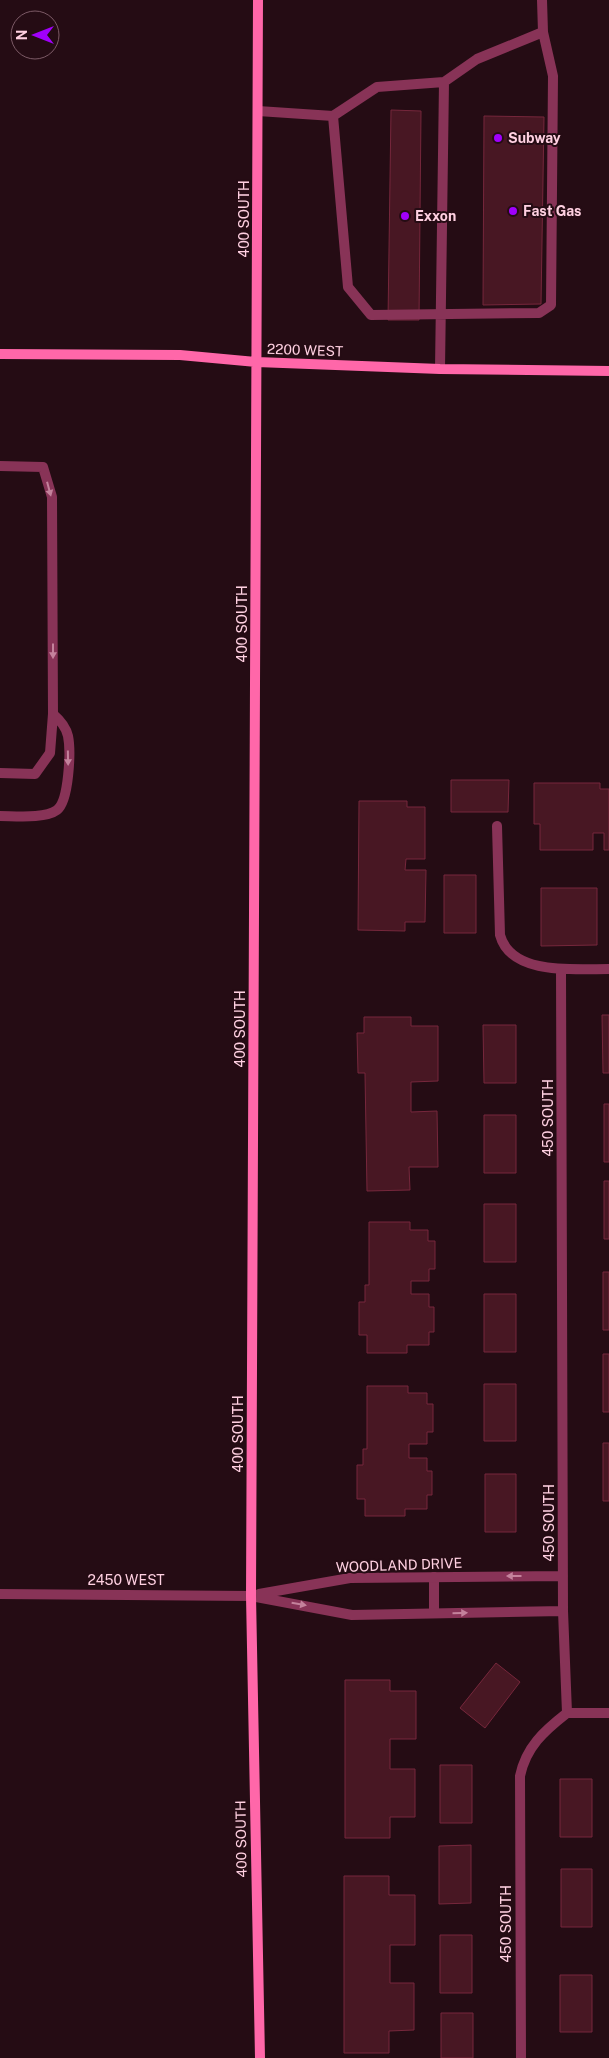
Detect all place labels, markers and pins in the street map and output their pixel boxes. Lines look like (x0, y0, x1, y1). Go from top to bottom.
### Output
place label: Subway (508, 130, 561, 146)
marker: Subway (492, 132, 504, 144)
place label: Fast Gas (523, 203, 582, 219)
marker: Fast Gas (507, 205, 519, 217)
place label: Exxon (415, 208, 456, 224)
marker: Exxon (399, 210, 411, 222)

